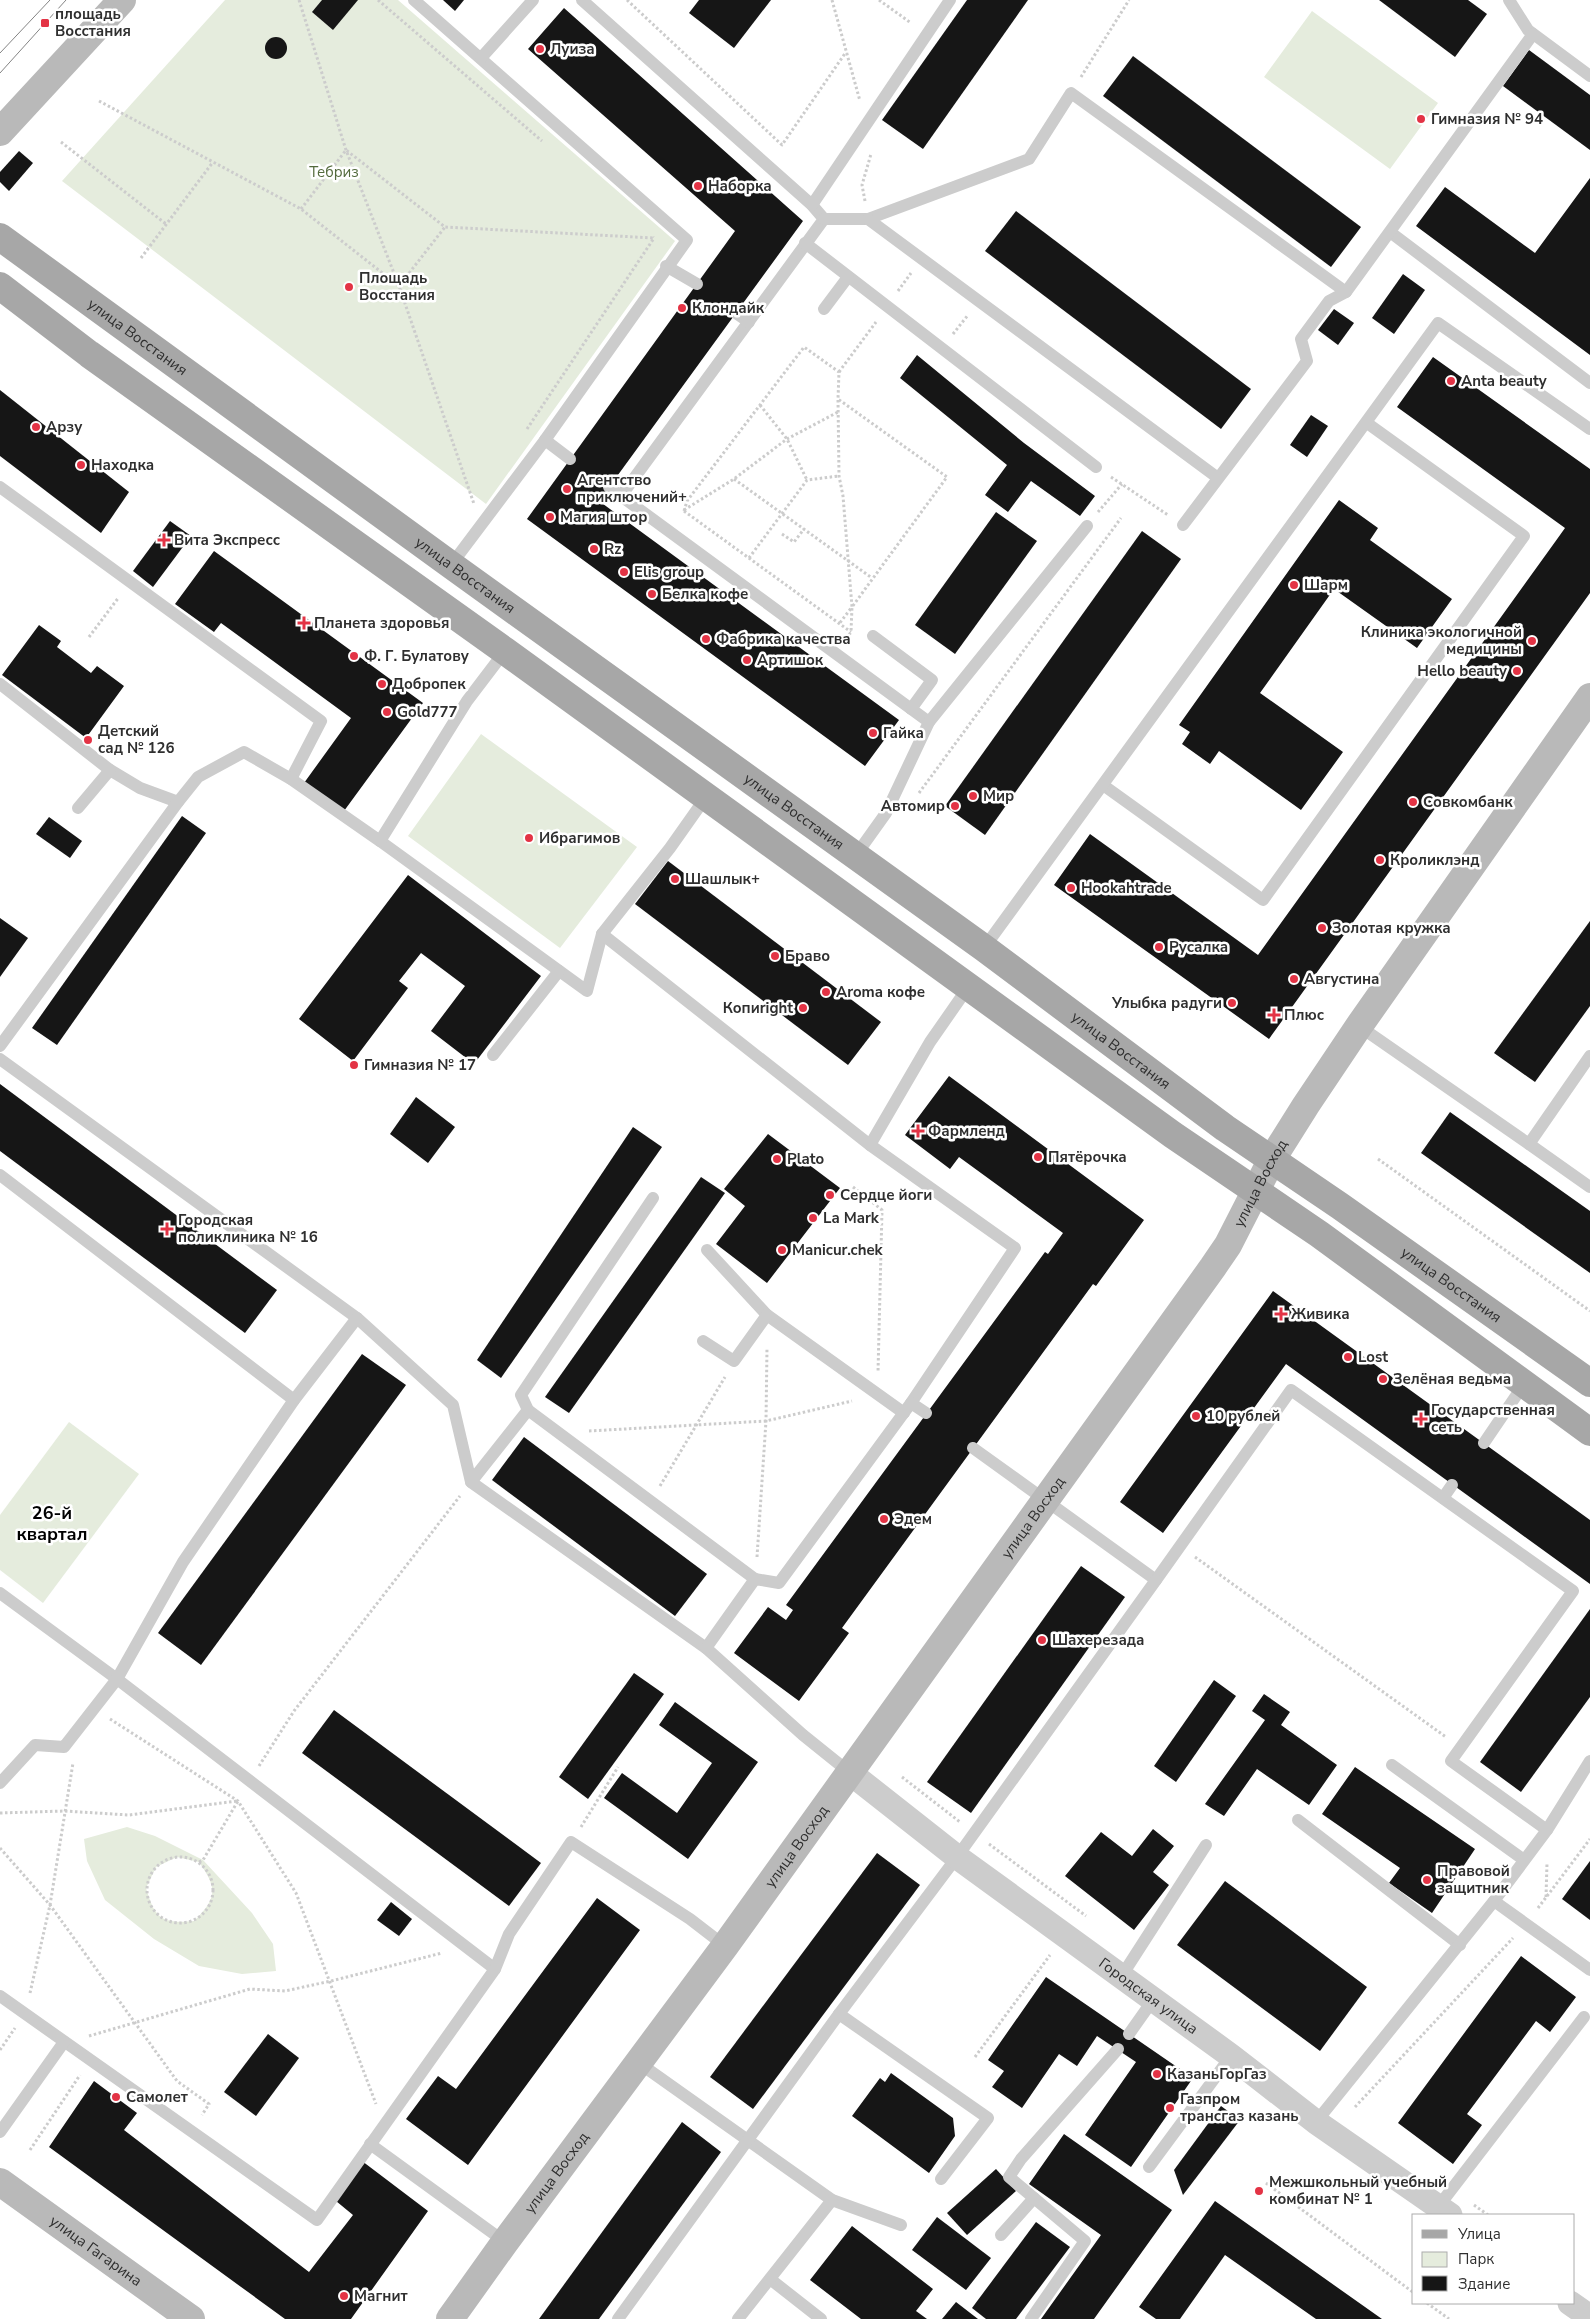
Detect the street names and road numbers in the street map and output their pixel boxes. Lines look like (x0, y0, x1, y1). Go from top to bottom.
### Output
street label: улица Восстания (83, 294, 192, 380)
street label: улица Восстания (411, 532, 519, 618)
street label: улица Восстания (740, 769, 848, 854)
street label: улица Восстания (1067, 1007, 1175, 1094)
street label: улица Восход (1229, 1135, 1292, 1231)
street label: улица Восстания (1397, 1242, 1506, 1327)
street label: улица Восход (997, 1472, 1069, 1563)
street label: улица Восход (760, 1801, 833, 1892)
street label: Городская улица (1095, 1953, 1202, 2039)
street label: улица Восход (520, 2128, 593, 2217)
street label: улица Гагарина (46, 2211, 146, 2291)

